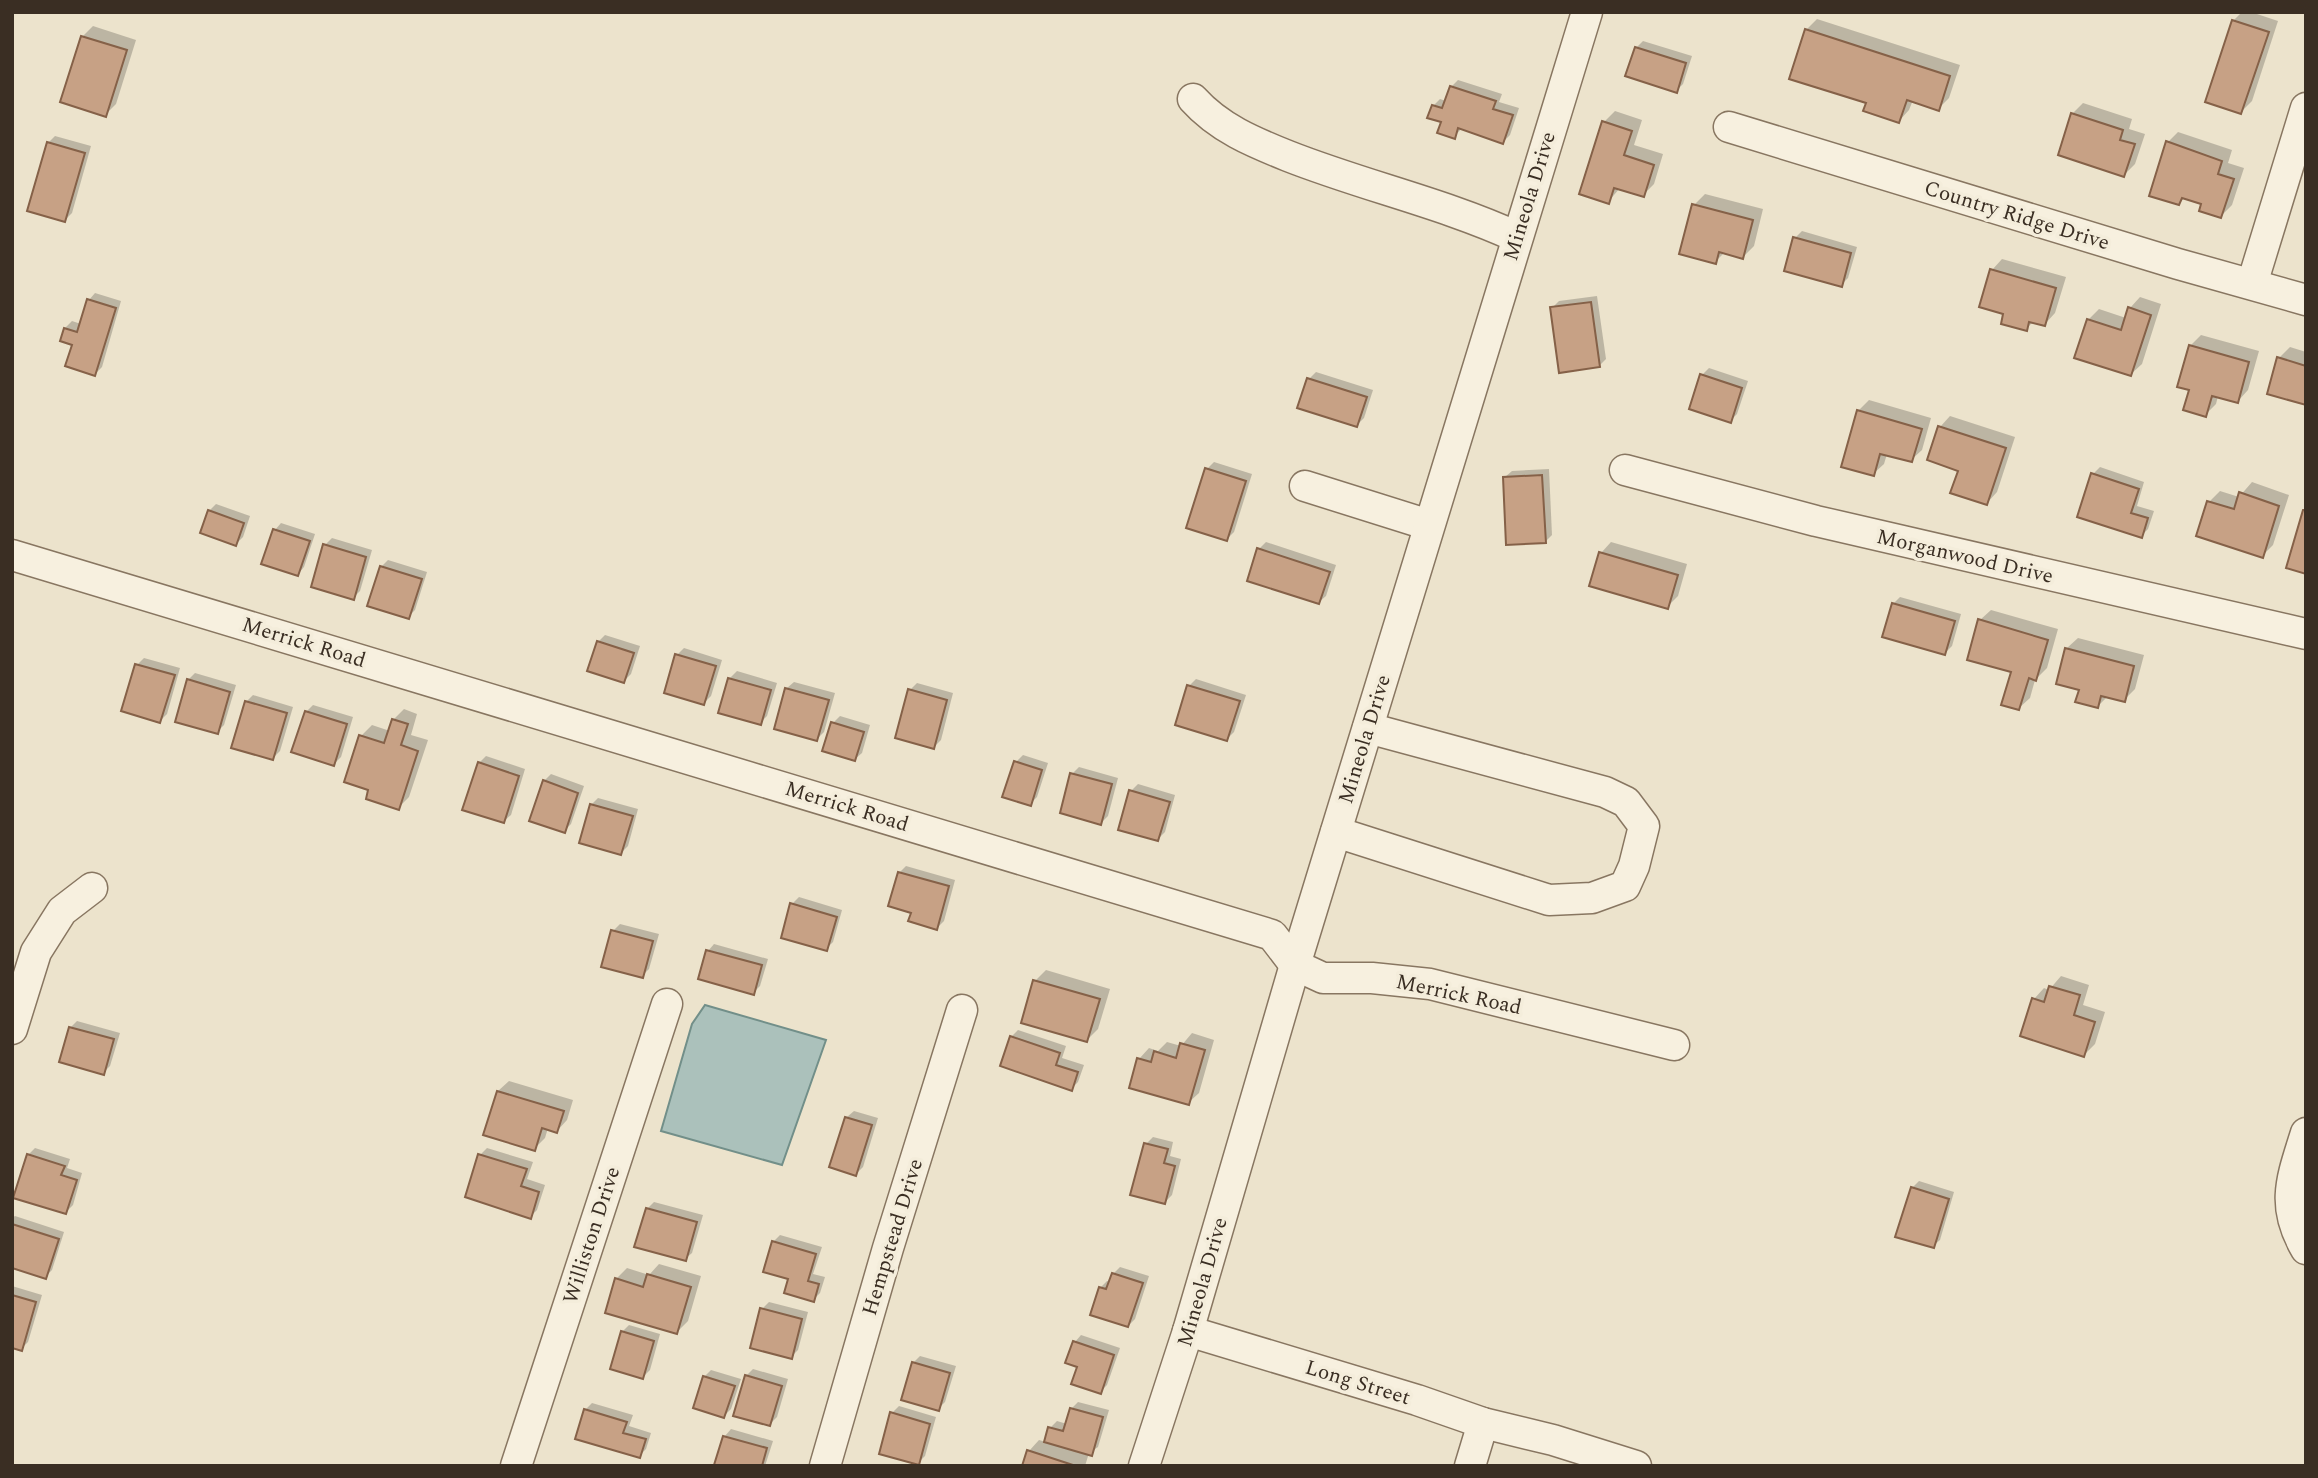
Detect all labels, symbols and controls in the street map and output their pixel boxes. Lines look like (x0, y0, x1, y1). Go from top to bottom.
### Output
street label: Mineola Drive (1495, 128, 1565, 265)
street label: Country Ridge Drive (1920, 173, 2113, 259)
street label: Morganwood Drive (1873, 521, 2056, 593)
street label: Merrick Road (238, 609, 370, 677)
street label: Mineola Drive (1330, 671, 1400, 808)
street label: Merrick Road (781, 773, 913, 841)
street label: Merrick Road (1393, 966, 1525, 1024)
street label: Hempstead Drive (854, 1155, 932, 1320)
street label: Williston Drive (555, 1163, 629, 1308)
street label: Mineola Drive (1169, 1214, 1237, 1351)
street label: Long Street (1301, 1352, 1414, 1414)

